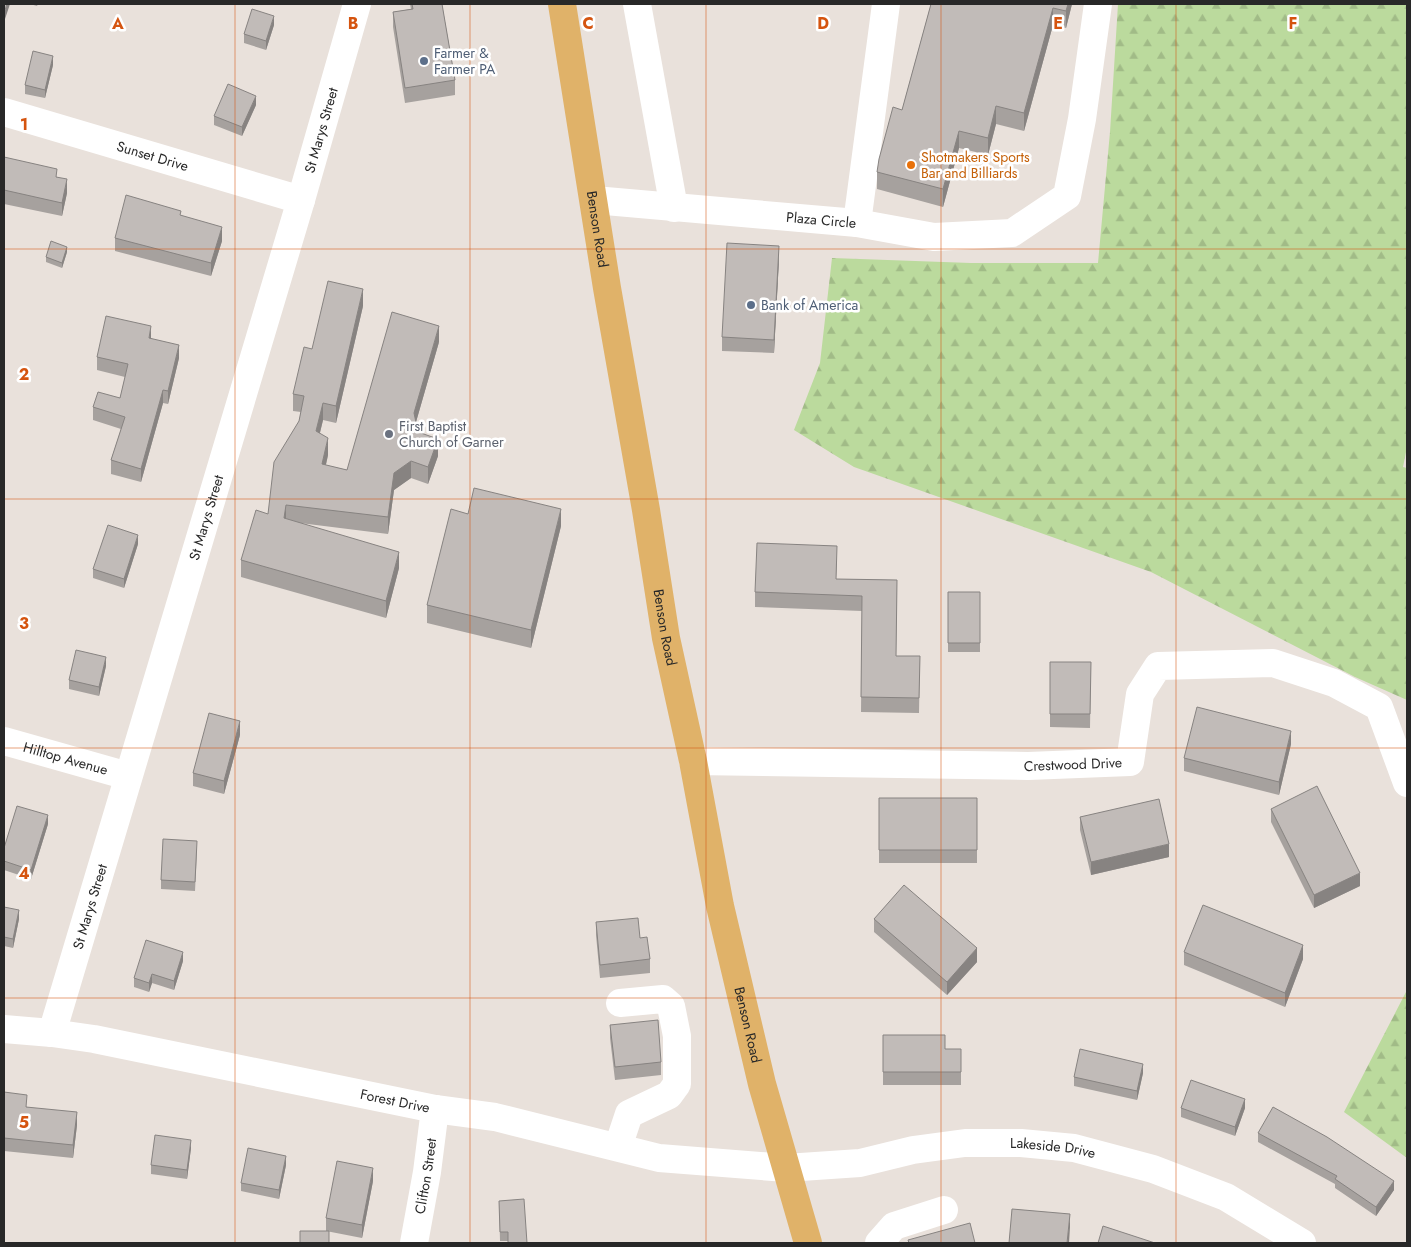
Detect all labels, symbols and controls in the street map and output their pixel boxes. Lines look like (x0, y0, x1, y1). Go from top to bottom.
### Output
text: A (111, 12, 124, 35)
text: B (348, 12, 358, 35)
text: C (582, 12, 594, 35)
text: D (817, 12, 829, 35)
text: E (1053, 12, 1063, 35)
text: F (1289, 12, 1297, 35)
place label: Farmer & Farmer PA (434, 43, 496, 79)
marker: Farmer & Farmer PA (418, 55, 430, 67)
street label: St Marys Street (299, 85, 343, 175)
text: 1 (20, 113, 28, 136)
street label: Sunset Drive (114, 136, 191, 176)
place label: Shotmakers Sports Bar and Billiards (921, 147, 1030, 183)
marker: Shotmakers Sports Bar and Billiards (905, 159, 917, 171)
street label: Benson Road (582, 189, 614, 269)
street label: Plaza Circle (785, 207, 857, 233)
place label: Bank of America (761, 295, 858, 315)
marker: Bank of America (745, 299, 757, 311)
text: 2 (19, 363, 29, 386)
place label: First Baptist Church of Garner (399, 416, 504, 452)
marker: First Baptist Church of Garner (383, 428, 395, 440)
street label: St Marys Street (184, 472, 228, 563)
street label: Benson Road (649, 588, 682, 668)
text: 3 (19, 612, 29, 635)
street label: Hilltop Avenue (21, 737, 110, 780)
street label: Crestwood Drive (1023, 752, 1122, 776)
street label: St Marys Street (68, 861, 112, 952)
text: 4 (18, 862, 30, 885)
street label: Benson Road (729, 985, 767, 1065)
street label: Forest Drive (359, 1084, 432, 1118)
text: 5 (19, 1111, 29, 1134)
street label: Lakeside Drive (1010, 1133, 1098, 1163)
street label: Clifton Street (410, 1136, 441, 1216)

